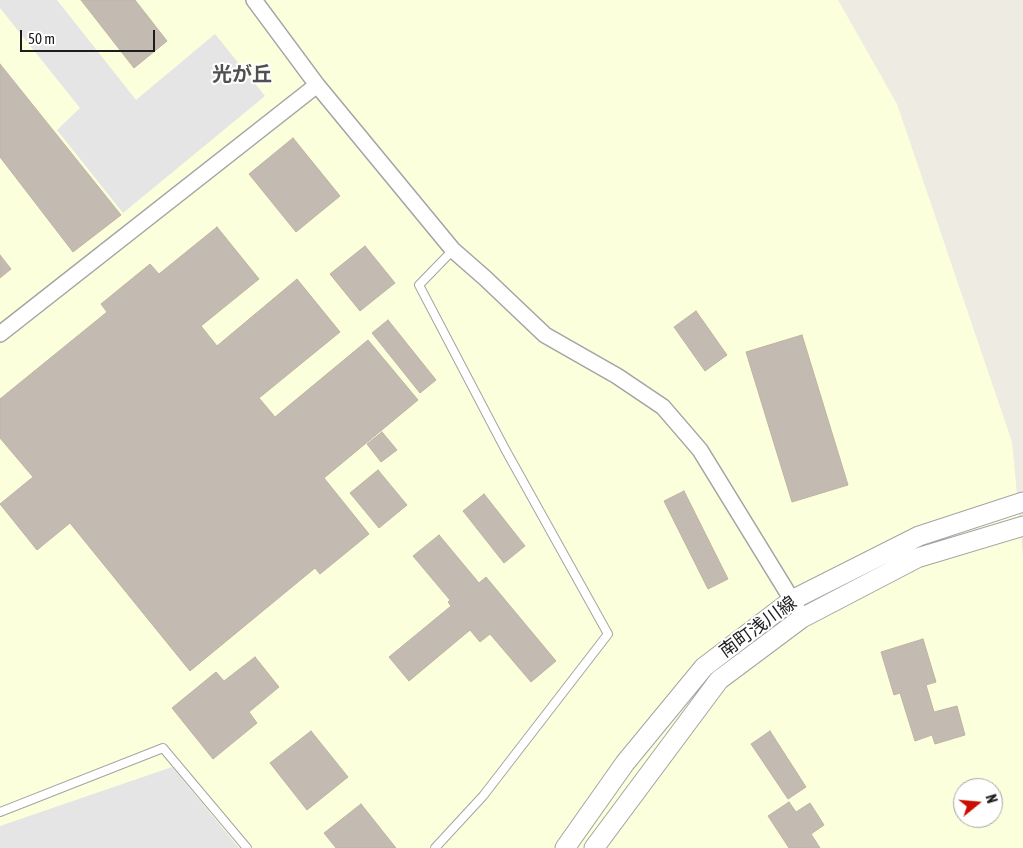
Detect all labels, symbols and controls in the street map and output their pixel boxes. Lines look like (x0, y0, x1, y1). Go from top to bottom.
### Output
scale bar (22, 20, 158, 52)
text: 50 m (28, 30, 55, 47)
district label: 光が丘 (212, 63, 272, 87)
street label: 南町浅川線 (715, 592, 801, 662)
north arrow (953, 778, 1003, 828)
text: N (983, 793, 1000, 805)

